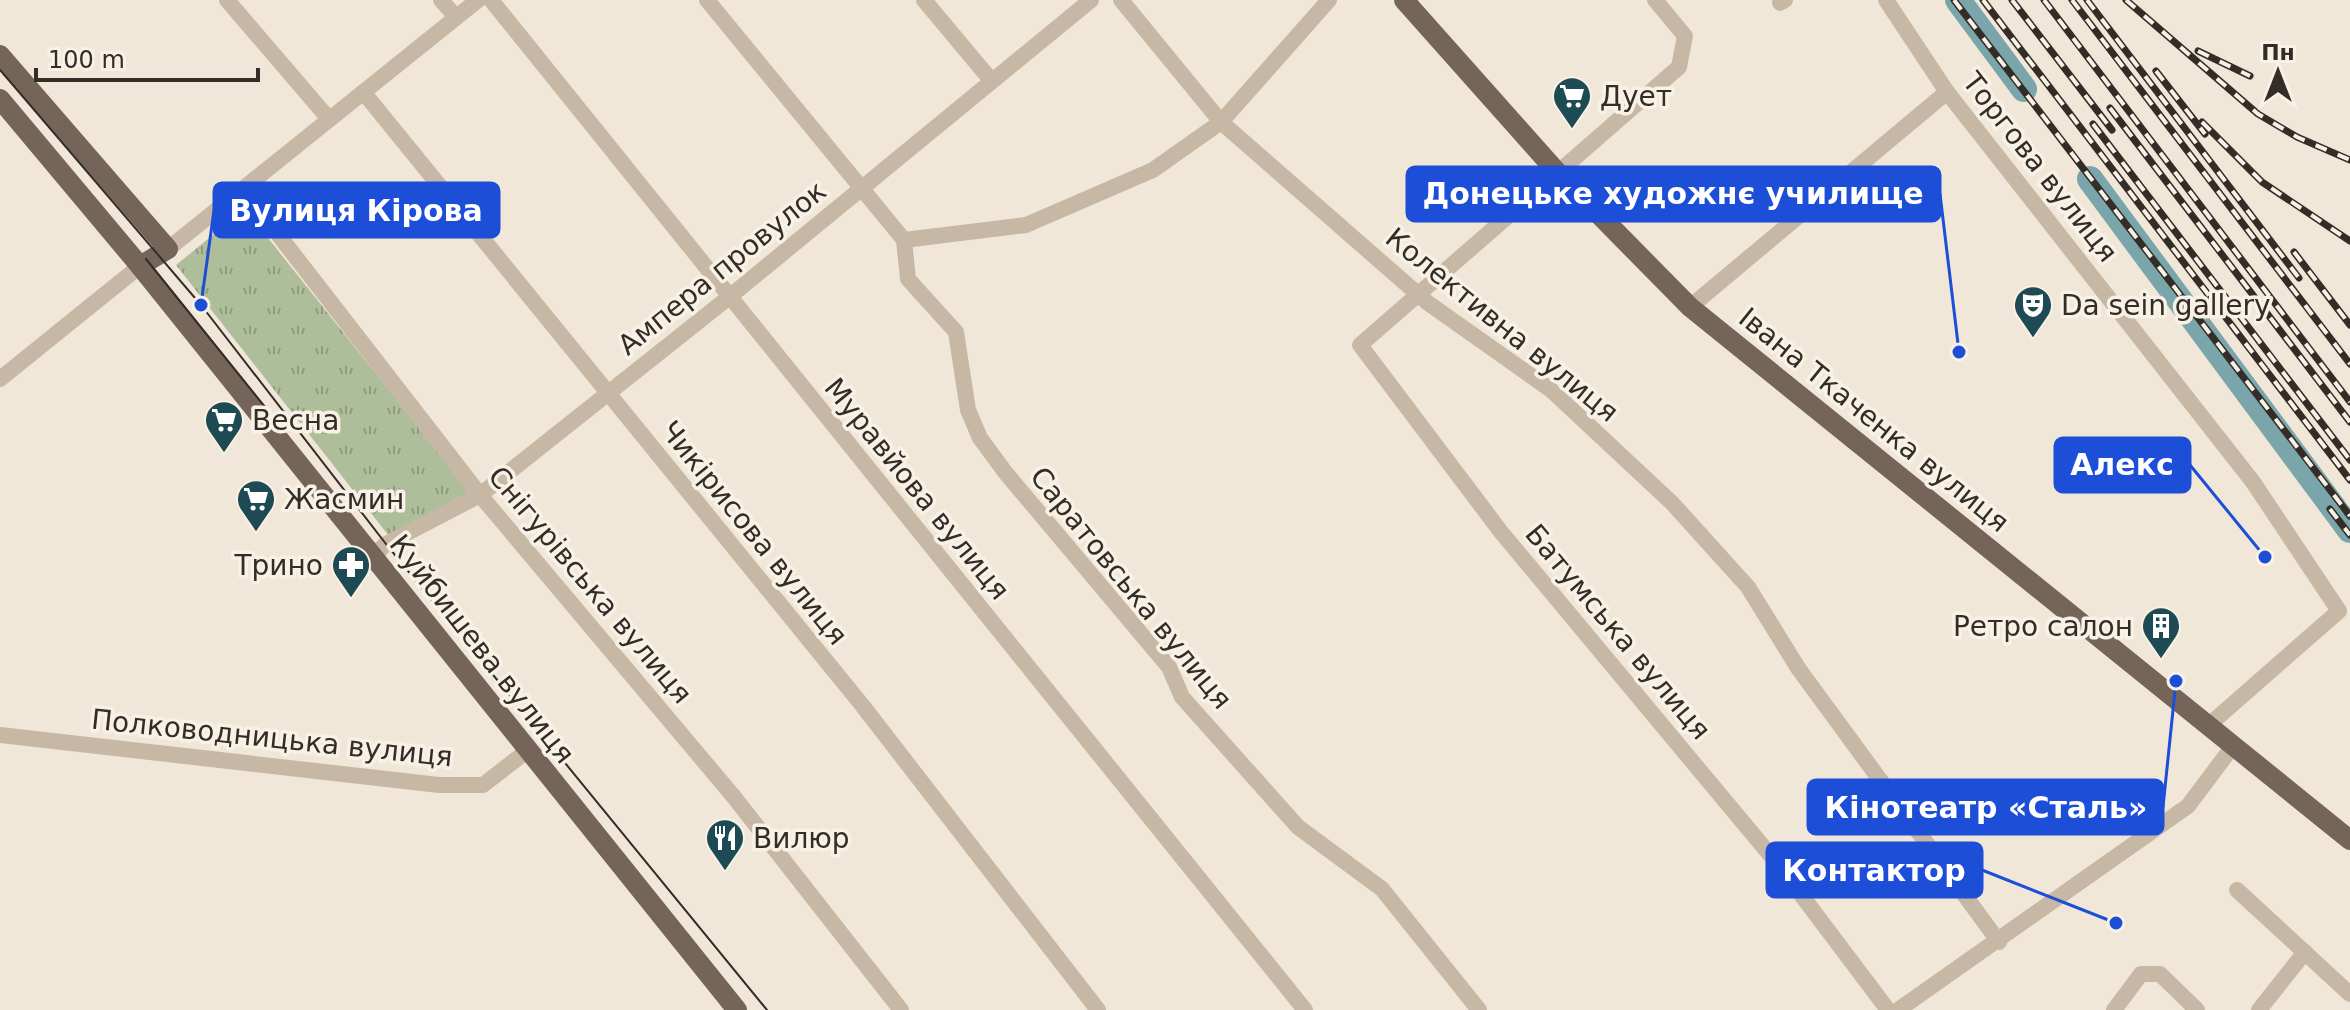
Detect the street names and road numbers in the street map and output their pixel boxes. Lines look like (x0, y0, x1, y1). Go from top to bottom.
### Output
street label: Торгова вулиця (1955, 65, 2124, 268)
street label: Ампера провулок (611, 174, 833, 362)
street label: Колективна вулиця (1379, 221, 1625, 429)
street label: Івана Ткаченка вулиця (1732, 301, 2016, 539)
street label: Муравйова вулиця (818, 372, 1016, 606)
street label: Чикірисова вулиця (654, 415, 854, 651)
street label: Снігурівська вулиця (481, 460, 699, 710)
street label: Саратовська вулиця (1023, 460, 1239, 716)
street label: Батумська вулиця (1518, 518, 1718, 746)
street label: Куйбишева вулиця (383, 528, 581, 770)
street label: Полководницька вулиця (90, 703, 454, 773)

